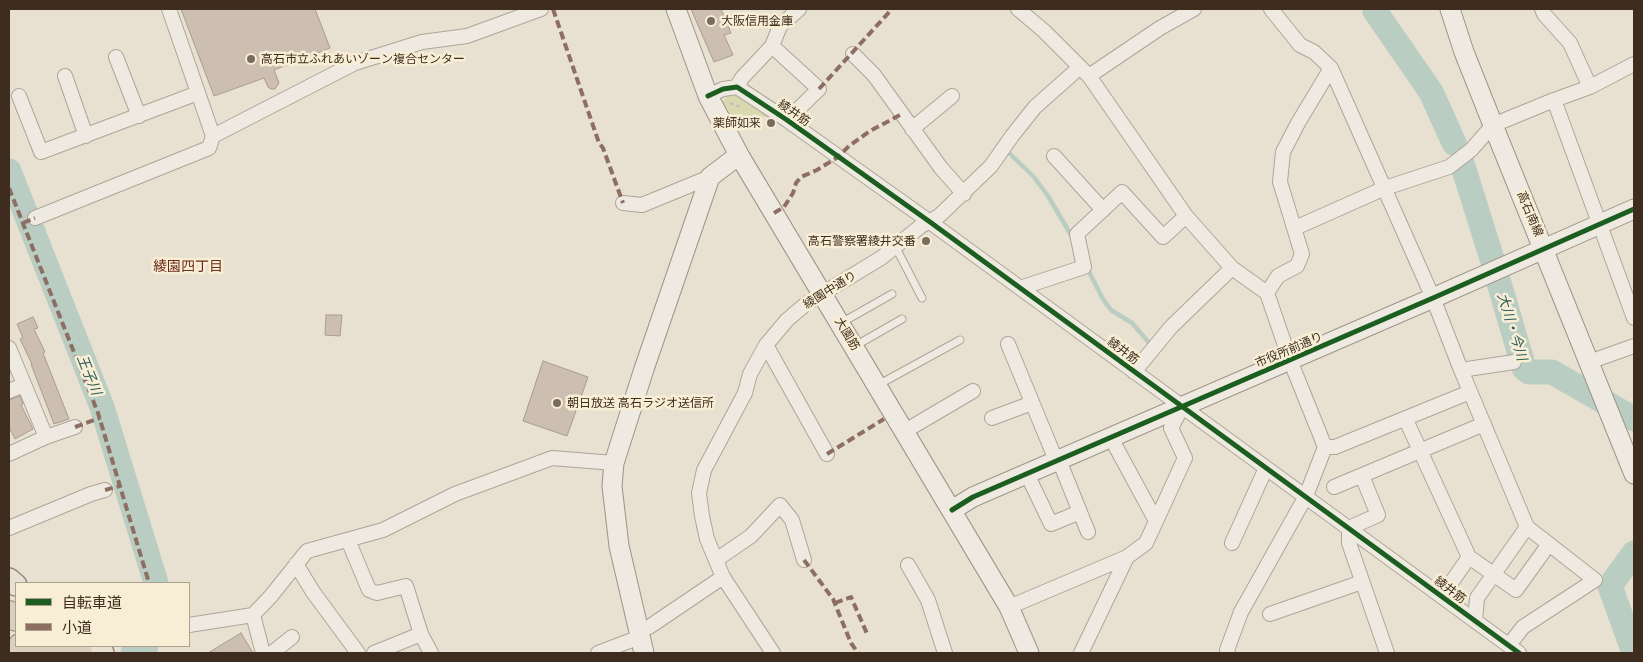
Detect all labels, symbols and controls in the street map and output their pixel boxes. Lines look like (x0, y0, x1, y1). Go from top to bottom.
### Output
place label: 大阪信用金庫 (721, 14, 793, 28)
marker: 大阪信用金庫 (705, 15, 717, 27)
place label: 高石市立ふれあいゾーン複合センター (261, 52, 465, 66)
marker: 高石市立ふれあいゾーン複合センター (245, 53, 257, 65)
street label: 綾井筋 (775, 97, 813, 129)
place label: 薬師如来 (713, 116, 761, 130)
marker: 薬師如来 (765, 117, 777, 129)
street label: 高石南線 (1514, 189, 1546, 239)
place label: 高石警察署綾井交番 (808, 234, 916, 248)
marker: 高石警察署綾井交番 (920, 235, 932, 247)
district label: 綾園四丁目 (153, 259, 223, 275)
street label: 綾園中通り (801, 268, 859, 312)
water label: 大川・今川 (1494, 291, 1530, 363)
street label: 大園筋 (832, 315, 862, 353)
street label: 市役所前通り (1253, 329, 1325, 371)
street label: 綾井筋 (1104, 334, 1142, 368)
water label: 王子川 (73, 352, 105, 398)
place label: 朝日放送 高石ラジオ送信所 (567, 396, 714, 410)
marker: 朝日放送 高石ラジオ送信所 (551, 397, 563, 409)
street label: 綾井筋 (1431, 573, 1469, 607)
legend (15, 582, 190, 647)
text: 自転車道 (62, 592, 122, 612)
text: 小道 (62, 617, 92, 637)

